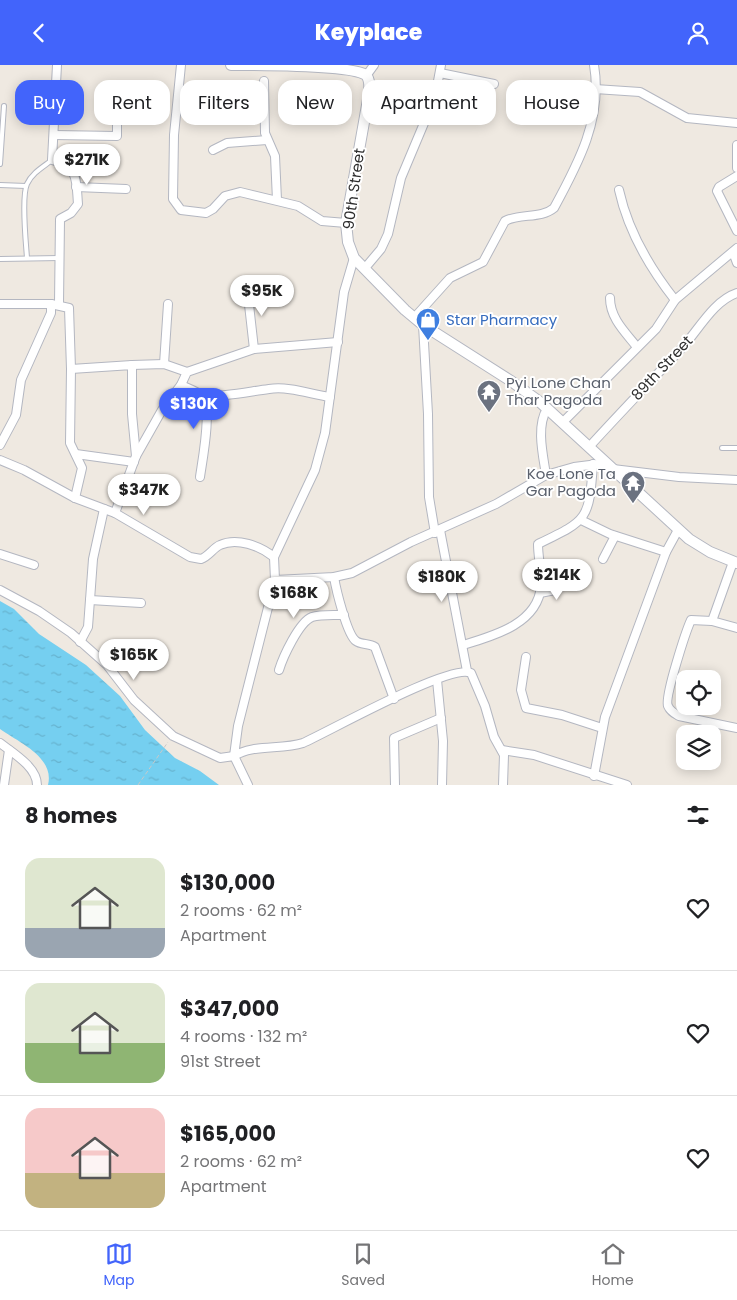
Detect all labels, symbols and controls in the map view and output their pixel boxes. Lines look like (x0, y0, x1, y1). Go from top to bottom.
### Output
text: Keyplace (315, 17, 422, 48)
icon: back (25, 19, 53, 47)
icon: person (684, 19, 712, 47)
chip: Buy (15, 80, 84, 125)
chip: Rent (94, 80, 170, 125)
chip: Filters (180, 80, 268, 125)
chip: New (278, 80, 352, 125)
chip: Apartment (362, 80, 496, 125)
chip: House (506, 80, 598, 125)
pin: $271K (52, 143, 122, 186)
street label: 90th Street (337, 147, 370, 231)
text: $271K (64, 148, 110, 171)
pin: $95K (232, 275, 292, 317)
text: $95K (241, 279, 283, 302)
shop icon: Star Pharmacy (415, 307, 441, 341)
place label: Star Pharmacy (446, 309, 558, 330)
street label: 89th Street (626, 331, 697, 405)
place label: Pyi Lone Chan Thar Pagoda (506, 372, 611, 410)
temple icon: Pyi Lone Chan Thar Pagoda (476, 379, 502, 413)
pin: $130K (159, 387, 229, 430)
text: $130K (170, 392, 218, 415)
place label: Koe Lone Ta Gar Pagoda (526, 463, 616, 501)
temple icon: Koe Lone Ta Gar Pagoda (620, 470, 646, 504)
pin: $347K (109, 473, 179, 516)
text: $347K (119, 478, 169, 501)
pin: $214K (522, 559, 592, 601)
pin: $180K (407, 561, 477, 603)
text: $214K (533, 563, 581, 586)
text: $180K (418, 565, 466, 588)
pin: $168K (259, 577, 329, 619)
text: $168K (270, 581, 318, 604)
pin: $165K (99, 639, 169, 681)
text: $165K (110, 643, 158, 666)
map controls (676, 670, 721, 770)
button: locate (676, 670, 721, 715)
button: layers (676, 725, 721, 770)
text: 8 homes (25, 801, 117, 830)
icon: filters (684, 801, 712, 829)
text: $130,000 (180, 868, 275, 897)
icon: home (65, 878, 125, 938)
icon: heart (684, 894, 712, 922)
text: 2 rooms · 62 m² (180, 899, 302, 922)
text: Apartment (180, 924, 267, 947)
text: $347,000 (180, 994, 279, 1023)
icon: home (65, 1003, 125, 1063)
icon: heart (684, 1019, 712, 1047)
text: 4 rooms · 132 m² (180, 1025, 307, 1048)
text: 91st Street (180, 1050, 261, 1073)
text: $165,000 (180, 1119, 276, 1148)
icon: home (65, 1128, 125, 1188)
icon: heart (684, 1144, 712, 1172)
text: 2 rooms · 62 m² (180, 1150, 302, 1173)
text: Apartment (180, 1175, 267, 1198)
tab: Map (103, 1240, 134, 1291)
tab: Saved (341, 1240, 385, 1291)
tab: Home (592, 1240, 634, 1291)

